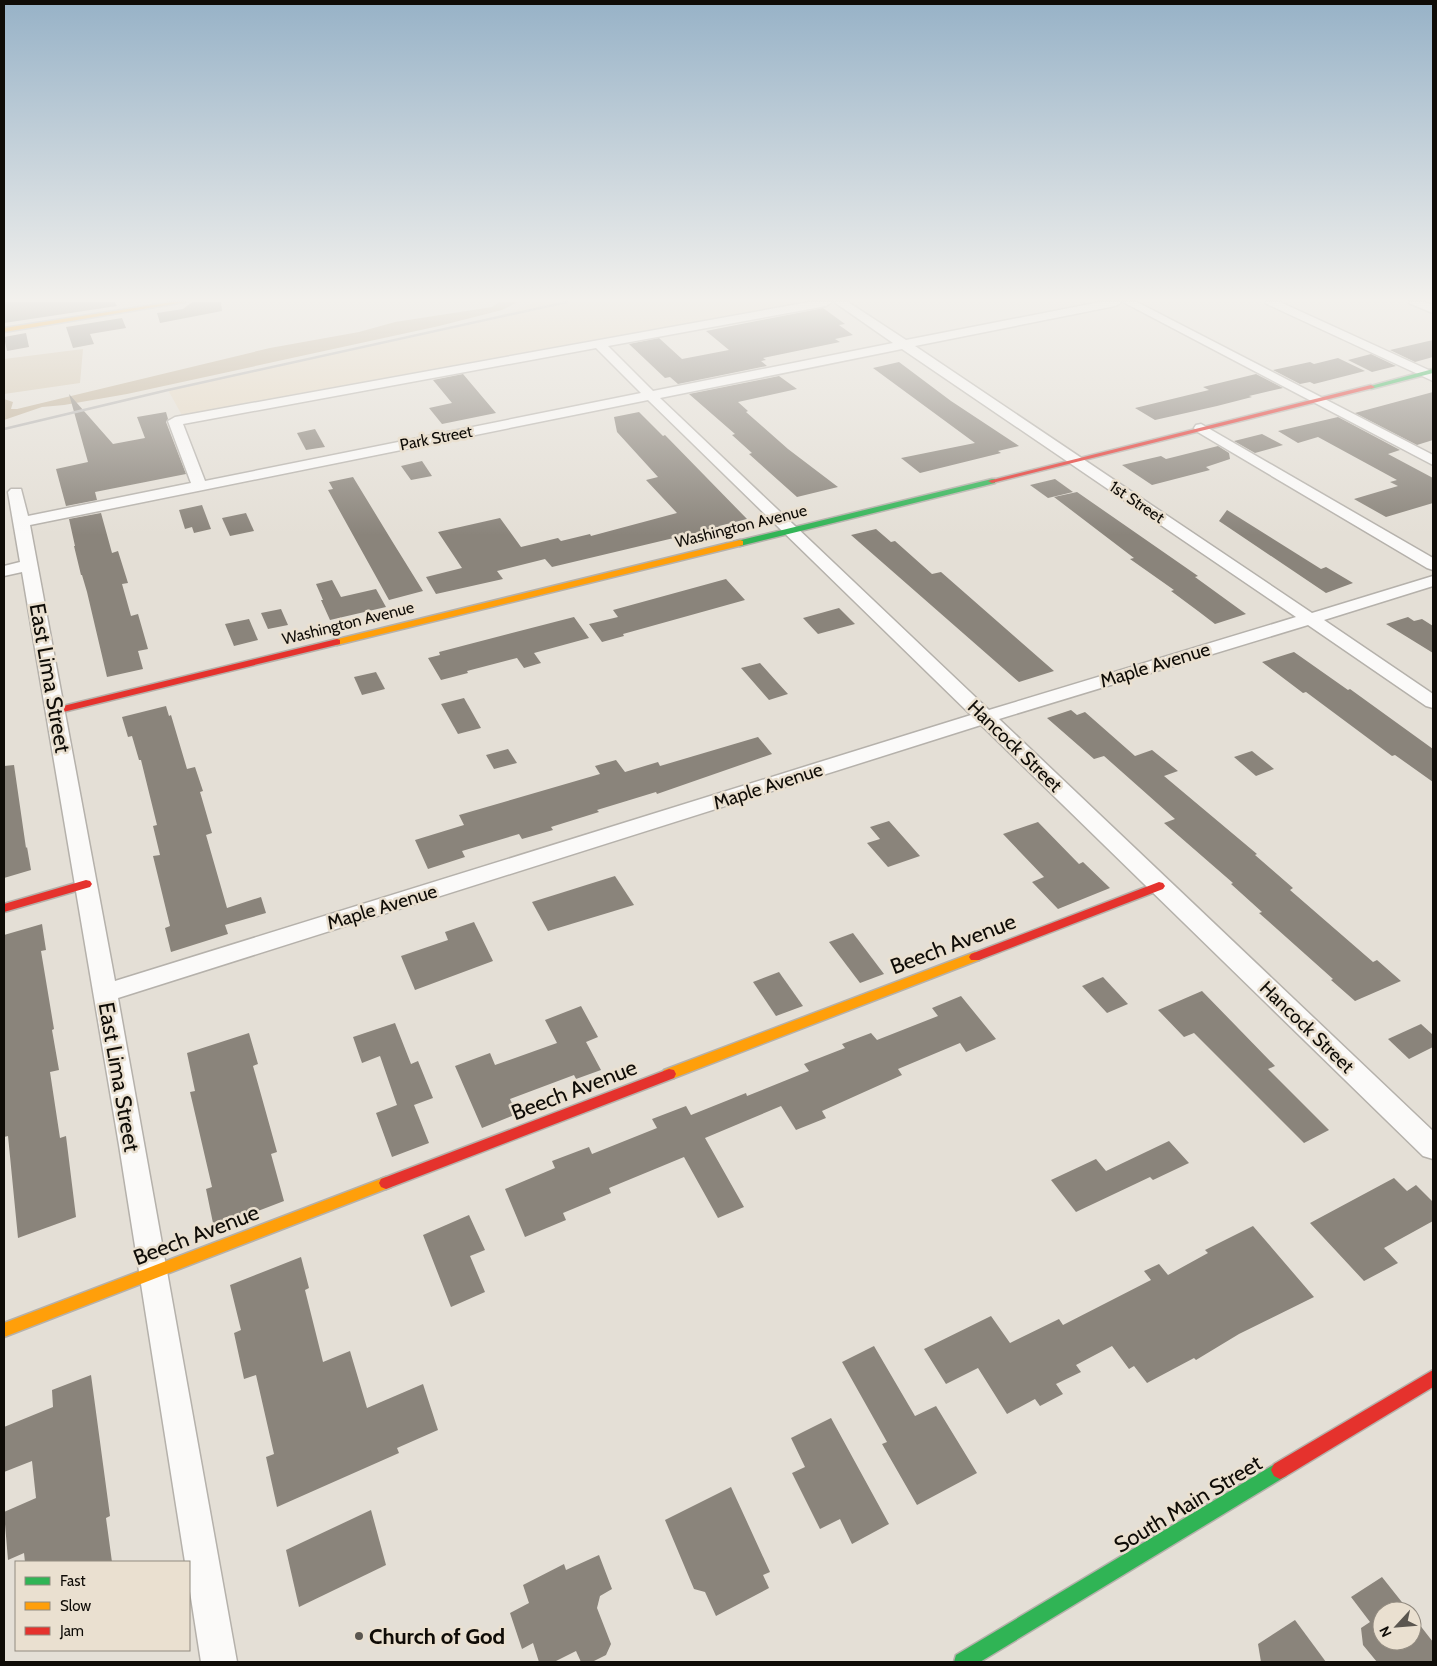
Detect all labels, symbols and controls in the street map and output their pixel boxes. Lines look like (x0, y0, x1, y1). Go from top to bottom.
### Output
street label: Park Street (398, 422, 475, 454)
street label: 1st Street (1106, 477, 1168, 528)
street label: Washington Avenue (673, 500, 809, 552)
street label: Washington Avenue (280, 597, 416, 649)
street label: East Lima Street (24, 601, 77, 755)
street label: Maple Avenue (1097, 637, 1213, 693)
street label: Hancock Street (963, 695, 1067, 797)
street label: Maple Avenue (710, 757, 826, 815)
street label: Maple Avenue (324, 879, 440, 935)
street label: Beech Avenue (886, 908, 1020, 980)
street label: Hancock Street (1255, 976, 1359, 1078)
street label: East Lima Street (93, 1000, 146, 1154)
street label: Beech Avenue (507, 1054, 641, 1126)
street label: Beech Avenue (129, 1199, 263, 1271)
street label: South Main Street (1109, 1449, 1267, 1559)
legend (15, 1561, 190, 1651)
text: Fast (60, 1572, 85, 1590)
text: Slow (60, 1597, 91, 1615)
north arrow (1372, 1601, 1422, 1651)
text: Jam (59, 1622, 84, 1640)
place label: Church of God (369, 1623, 505, 1650)
text: N (1375, 1623, 1396, 1640)
marker: Church of God (353, 1630, 365, 1642)

